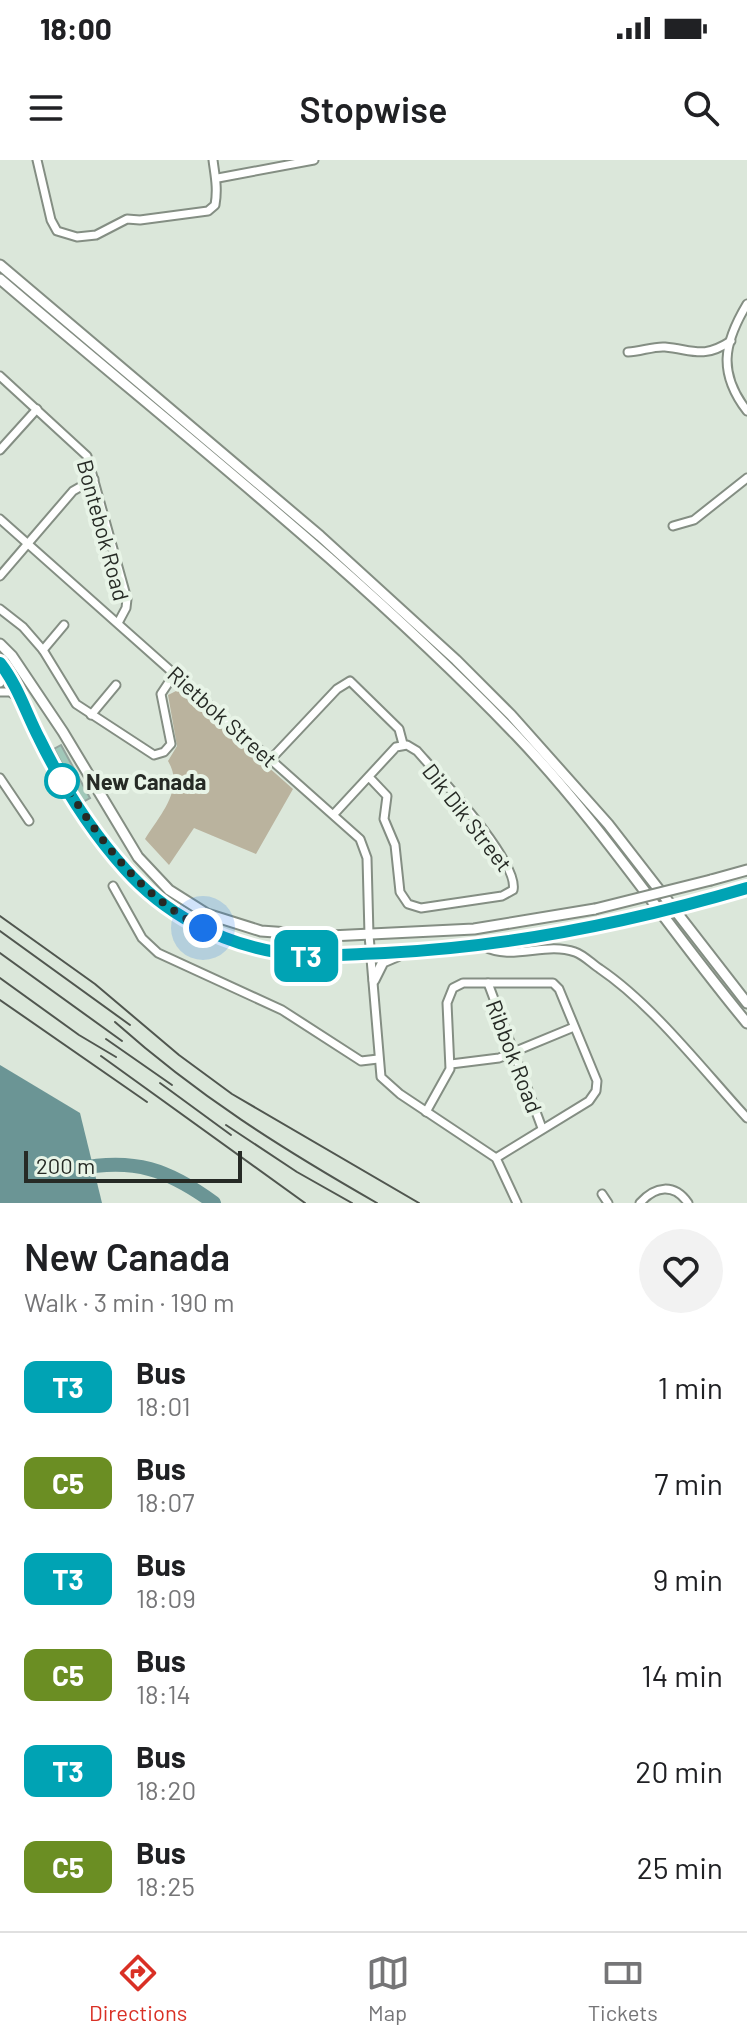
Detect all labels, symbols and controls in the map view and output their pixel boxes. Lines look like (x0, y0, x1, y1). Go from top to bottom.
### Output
text: 18:00 (40, 10, 112, 46)
icon: menu (24, 86, 68, 130)
icon: search (679, 86, 723, 130)
text: Stopwise (300, 87, 447, 130)
street label: Bontebok Road (73, 457, 135, 603)
street label: Rietbok Street (163, 660, 283, 772)
street label: Dik Dik Street (418, 758, 518, 876)
marker: New Canada (45, 764, 79, 798)
place label: New Canada (86, 768, 206, 794)
your location (183, 908, 223, 948)
line badge: T3 (270, 930, 342, 982)
text: T3 (290, 939, 322, 973)
street label: Ribbok Road (482, 996, 548, 1116)
scale bar (24, 1147, 242, 1183)
text: 200 m (36, 1152, 95, 1178)
button: heart (639, 1229, 723, 1313)
text: New Canada (24, 1233, 230, 1279)
text: Walk · 3 min · 190 m (24, 1286, 234, 1317)
text: Bus (136, 1354, 186, 1390)
text: 1 min (658, 1369, 723, 1405)
text: T3 (52, 1370, 84, 1404)
text: 18:01 (136, 1390, 191, 1421)
text: Bus (136, 1450, 186, 1486)
text: 7 min (654, 1465, 723, 1501)
text: C5 (52, 1466, 84, 1500)
text: 18:07 (136, 1486, 194, 1517)
text: Bus (136, 1546, 186, 1582)
text: 9 min (653, 1561, 723, 1597)
text: T3 (52, 1562, 84, 1596)
text: 18:09 (136, 1582, 196, 1613)
text: Bus (136, 1642, 186, 1678)
text: 14 min (641, 1657, 723, 1693)
text: C5 (52, 1658, 84, 1692)
text: 18:14 (136, 1678, 191, 1709)
text: Bus (136, 1738, 186, 1774)
text: 20 min (635, 1753, 723, 1789)
text: T3 (52, 1754, 84, 1788)
text: 18:20 (136, 1774, 196, 1805)
text: Bus (136, 1834, 186, 1870)
text: 25 min (637, 1849, 723, 1885)
text: C5 (52, 1850, 84, 1884)
text: 18:25 (136, 1870, 195, 1901)
tab: Directions (89, 1951, 187, 2025)
tab: Map (366, 1951, 410, 2025)
tab: Tickets (588, 1951, 658, 2025)

